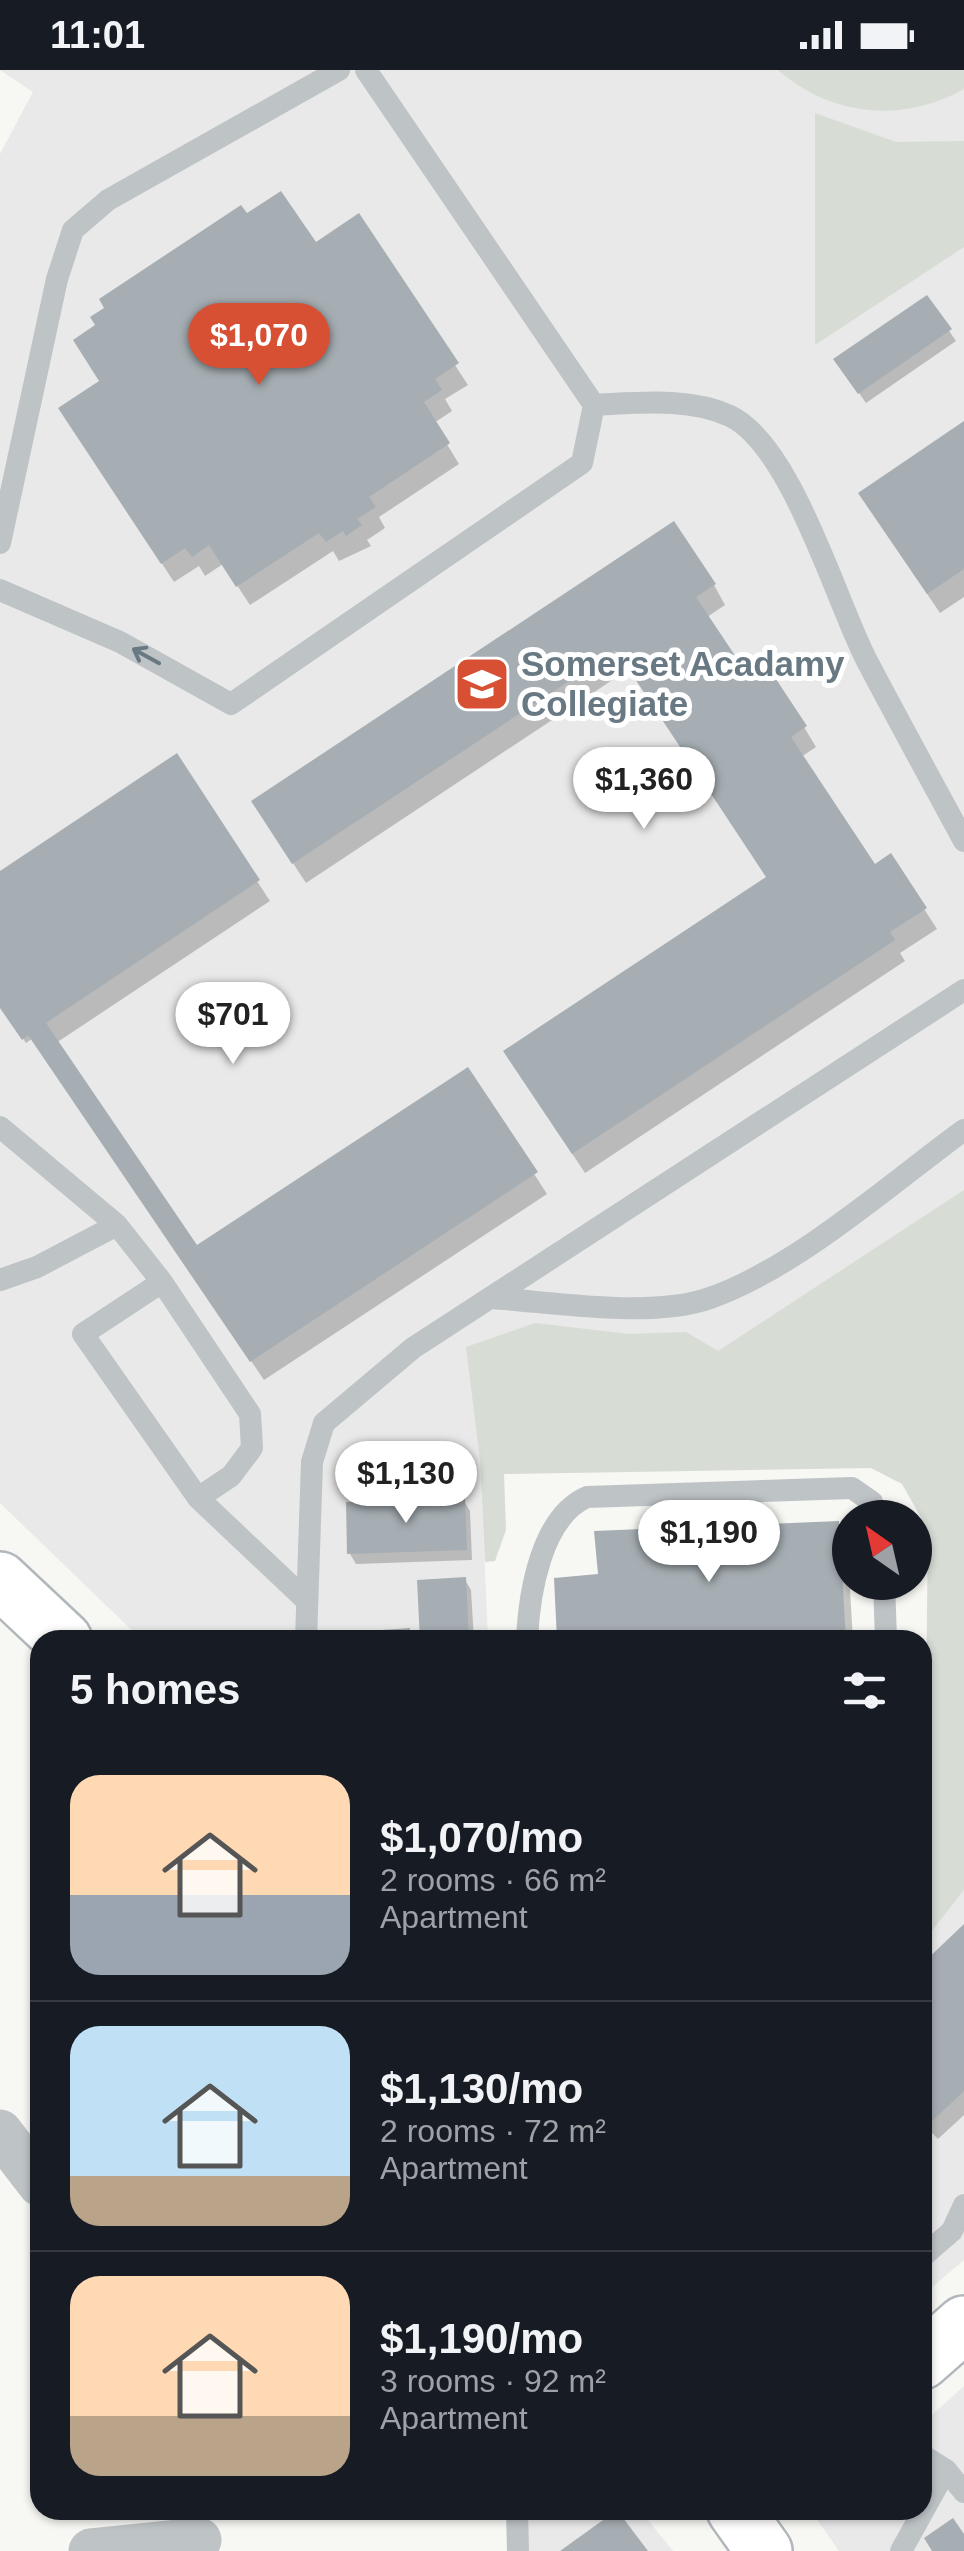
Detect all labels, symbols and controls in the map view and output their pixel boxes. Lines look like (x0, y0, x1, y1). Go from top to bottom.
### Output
text: 11:01 (50, 14, 145, 56)
pin: $1,070 (178, 303, 340, 388)
text: $1,070 (210, 317, 308, 353)
place label: Somerset Acadamy Collegiate (521, 644, 845, 723)
one-way arrow (131, 646, 161, 666)
school or university icon: Somerset Acadamy Collegiate (452, 654, 512, 714)
pin: $1,360 (563, 747, 725, 832)
text: $1,360 (595, 761, 693, 797)
pin: $701 (174, 982, 292, 1067)
text: $701 (197, 996, 269, 1032)
pin: $1,130 (325, 1441, 487, 1526)
text: $1,130 (357, 1455, 455, 1491)
pin: $1,190 (628, 1500, 790, 1585)
north arrow (832, 1500, 932, 1600)
map controls (832, 1500, 932, 1600)
text: $1,190 (660, 1514, 758, 1550)
icon: filters (837, 1663, 892, 1718)
text: 5 homes (70, 1666, 240, 1713)
text: $1,070/mo (380, 1814, 583, 1861)
icon: home (150, 1815, 270, 1935)
text: 2 rooms · 66 m² (380, 1862, 606, 1898)
text: Apartment (380, 1899, 528, 1935)
text: $1,130/mo (380, 2065, 583, 2112)
icon: home (150, 2066, 270, 2186)
text: 2 rooms · 72 m² (380, 2113, 606, 2149)
text: Apartment (380, 2150, 528, 2186)
text: $1,190/mo (380, 2315, 583, 2362)
icon: home (150, 2316, 270, 2436)
text: 3 rooms · 92 m² (380, 2363, 606, 2399)
text: Apartment (380, 2400, 528, 2436)

